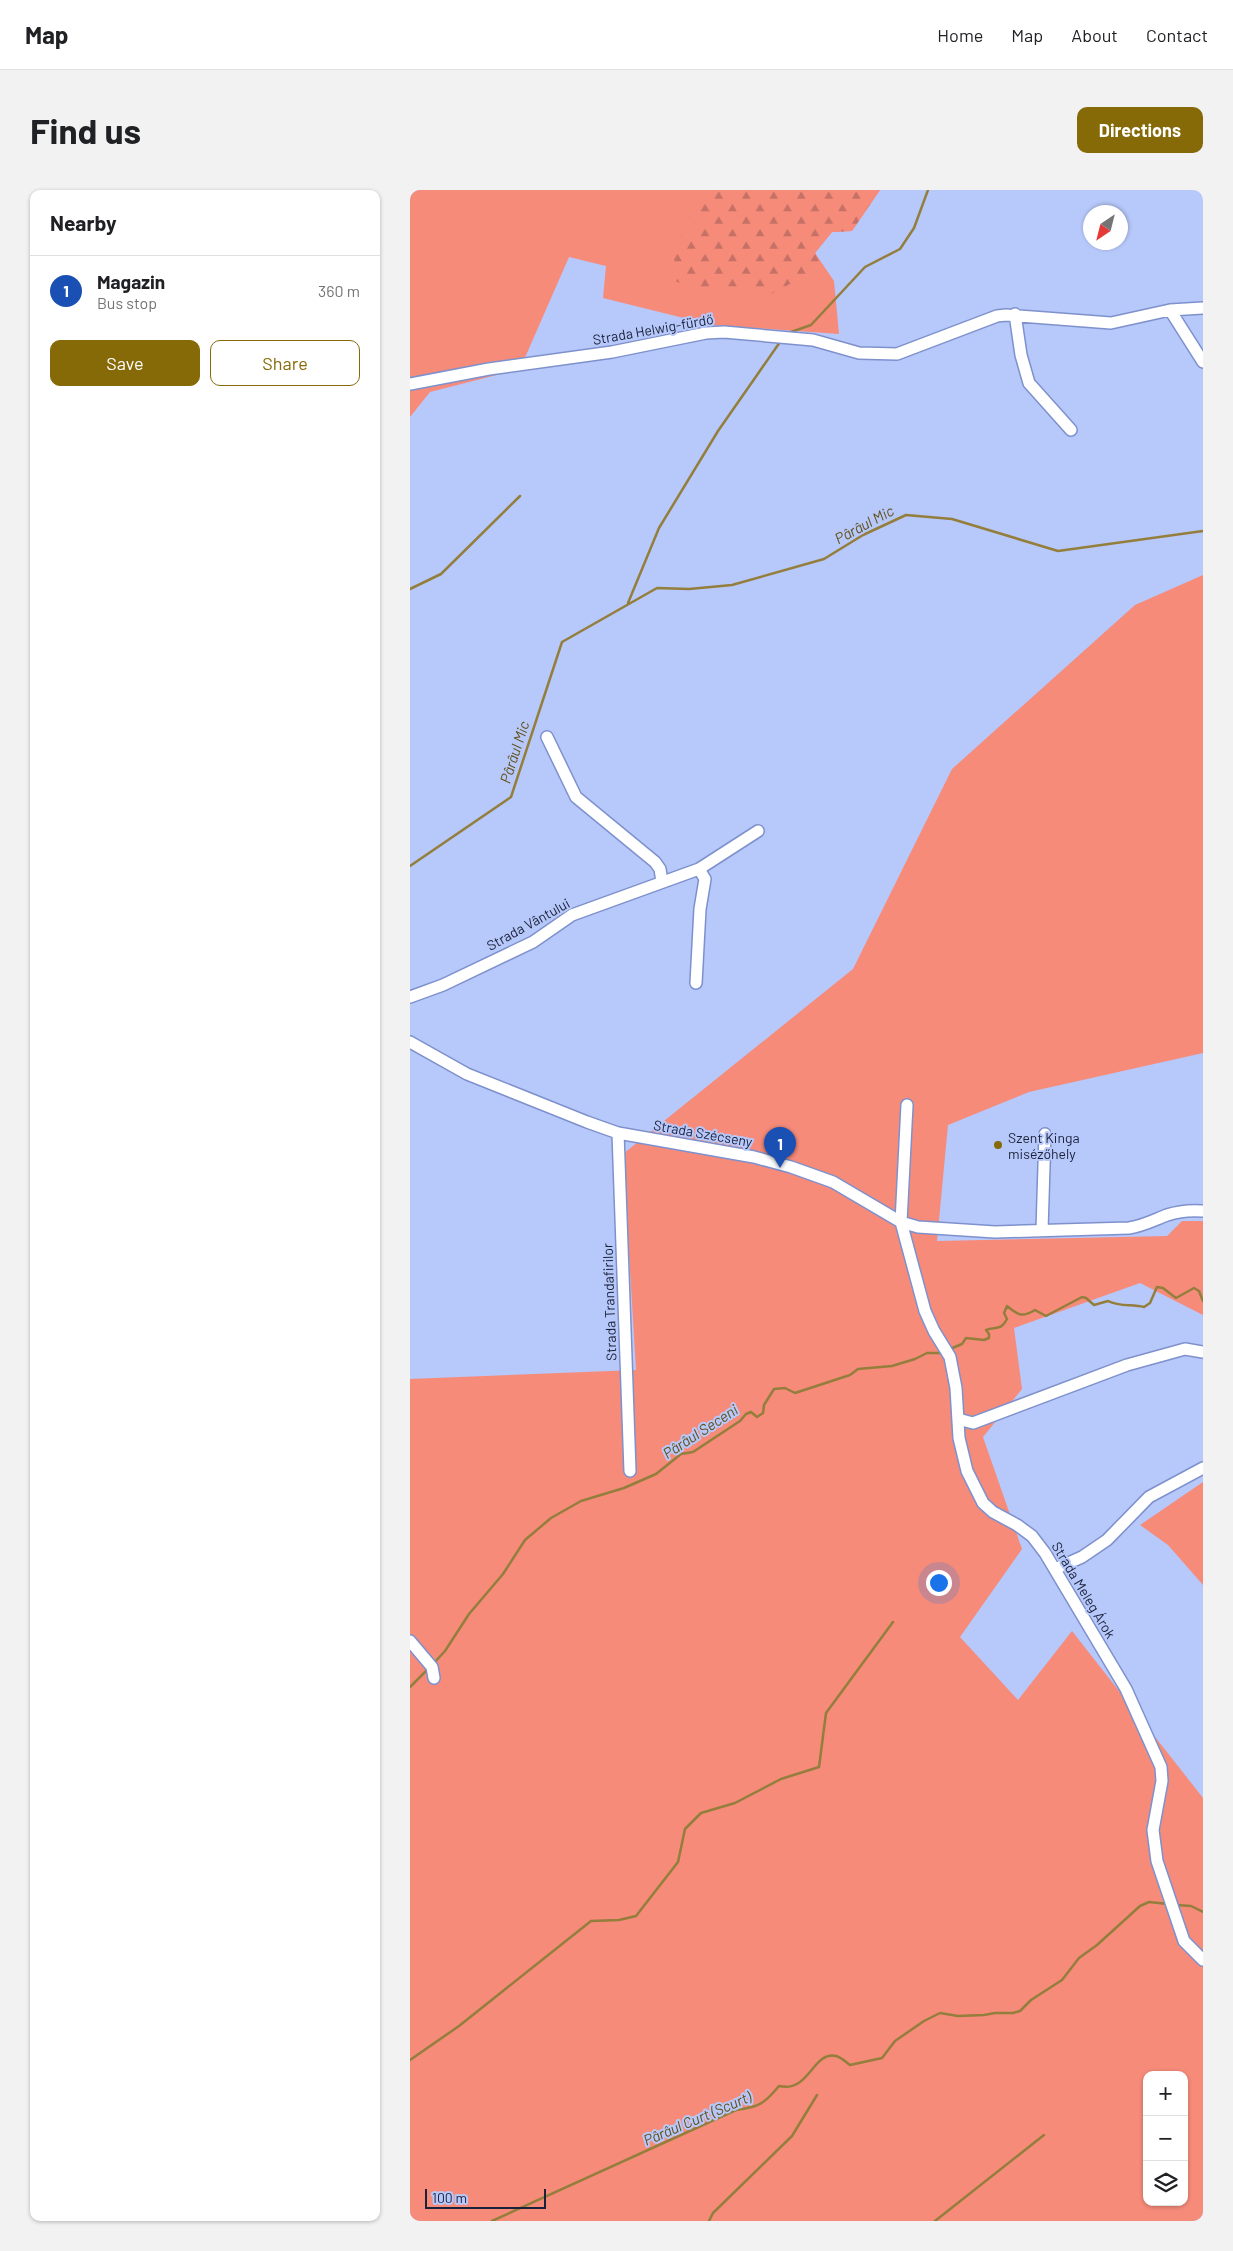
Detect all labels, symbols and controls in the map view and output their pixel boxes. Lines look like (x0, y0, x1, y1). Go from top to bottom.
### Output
text: Map (25, 20, 68, 49)
text: Home (937, 24, 983, 46)
text: Map (1011, 24, 1043, 46)
text: About (1071, 24, 1118, 46)
text: Contact (1146, 24, 1208, 46)
button: Directions (1077, 107, 1203, 153)
text: Find us (30, 109, 141, 151)
north arrow (1083, 205, 1128, 250)
text: Nearby (50, 210, 116, 235)
text: Magazin (97, 270, 165, 293)
text: 1 (63, 281, 69, 300)
text: 360 m (318, 281, 360, 300)
text: Bus stop (97, 293, 157, 312)
street label: Strada Helwig-fürdő (591, 310, 715, 348)
button: Save (50, 340, 200, 386)
button: Share (210, 340, 360, 386)
water label: Pârâul Mic (831, 501, 897, 547)
water label: Pârâul Mic (495, 718, 533, 785)
street label: Strada Vântului (484, 894, 572, 954)
street label: Strada Szécseny (652, 1116, 754, 1150)
pin: 1 (764, 1127, 796, 1168)
place label: Szent Kinga misézőhely (1008, 1129, 1080, 1162)
marker: Szent Kinga misézőhely (992, 1139, 1004, 1151)
street label: Strada Trandafirilor (598, 1243, 620, 1361)
water label: Pârâul Seceni (659, 1400, 741, 1462)
street label: Strada Meleg Árok (1048, 1539, 1120, 1641)
your location (926, 1570, 952, 1596)
map controls (1143, 2071, 1188, 2206)
button: + (1143, 2071, 1188, 2116)
water label: Pârâul Curt (Scurt) (640, 2087, 755, 2149)
button: − (1143, 2116, 1188, 2161)
button: layers (1143, 2161, 1188, 2206)
scale bar (425, 2186, 546, 2209)
text: 100 m (432, 2189, 467, 2206)

